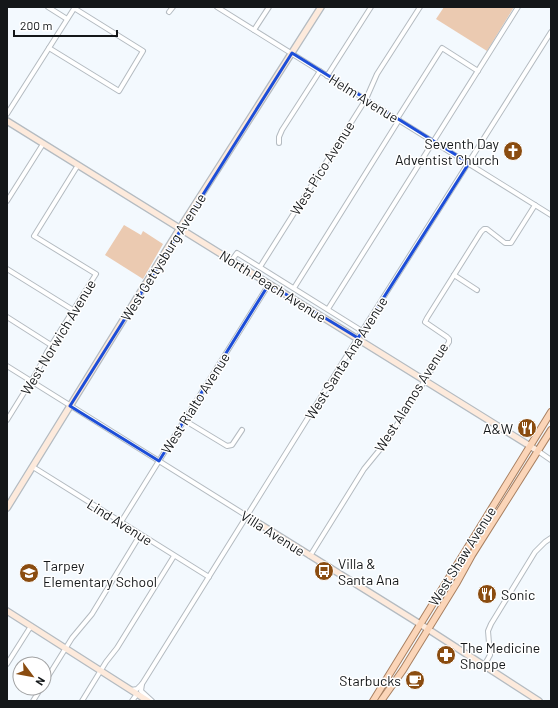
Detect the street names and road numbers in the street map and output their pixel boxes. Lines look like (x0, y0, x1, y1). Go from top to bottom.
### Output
street label: Helm Avenue (326, 70, 402, 126)
street label: West Pico Avenue (286, 118, 358, 218)
street label: West Gettysburg Avenue (117, 190, 209, 324)
street label: North Peach Avenue (217, 246, 329, 326)
street label: West Norwich Avenue (17, 276, 99, 398)
street label: West Santa Ana Avenue (301, 293, 391, 423)
street label: West Alamos Avenue (371, 339, 451, 455)
street label: West Rialto Avenue (157, 349, 233, 457)
street label: Lind Avenue (84, 495, 156, 549)
street label: West Shaw Avenue (425, 503, 499, 609)
street label: Villa Avenue (238, 507, 308, 559)

